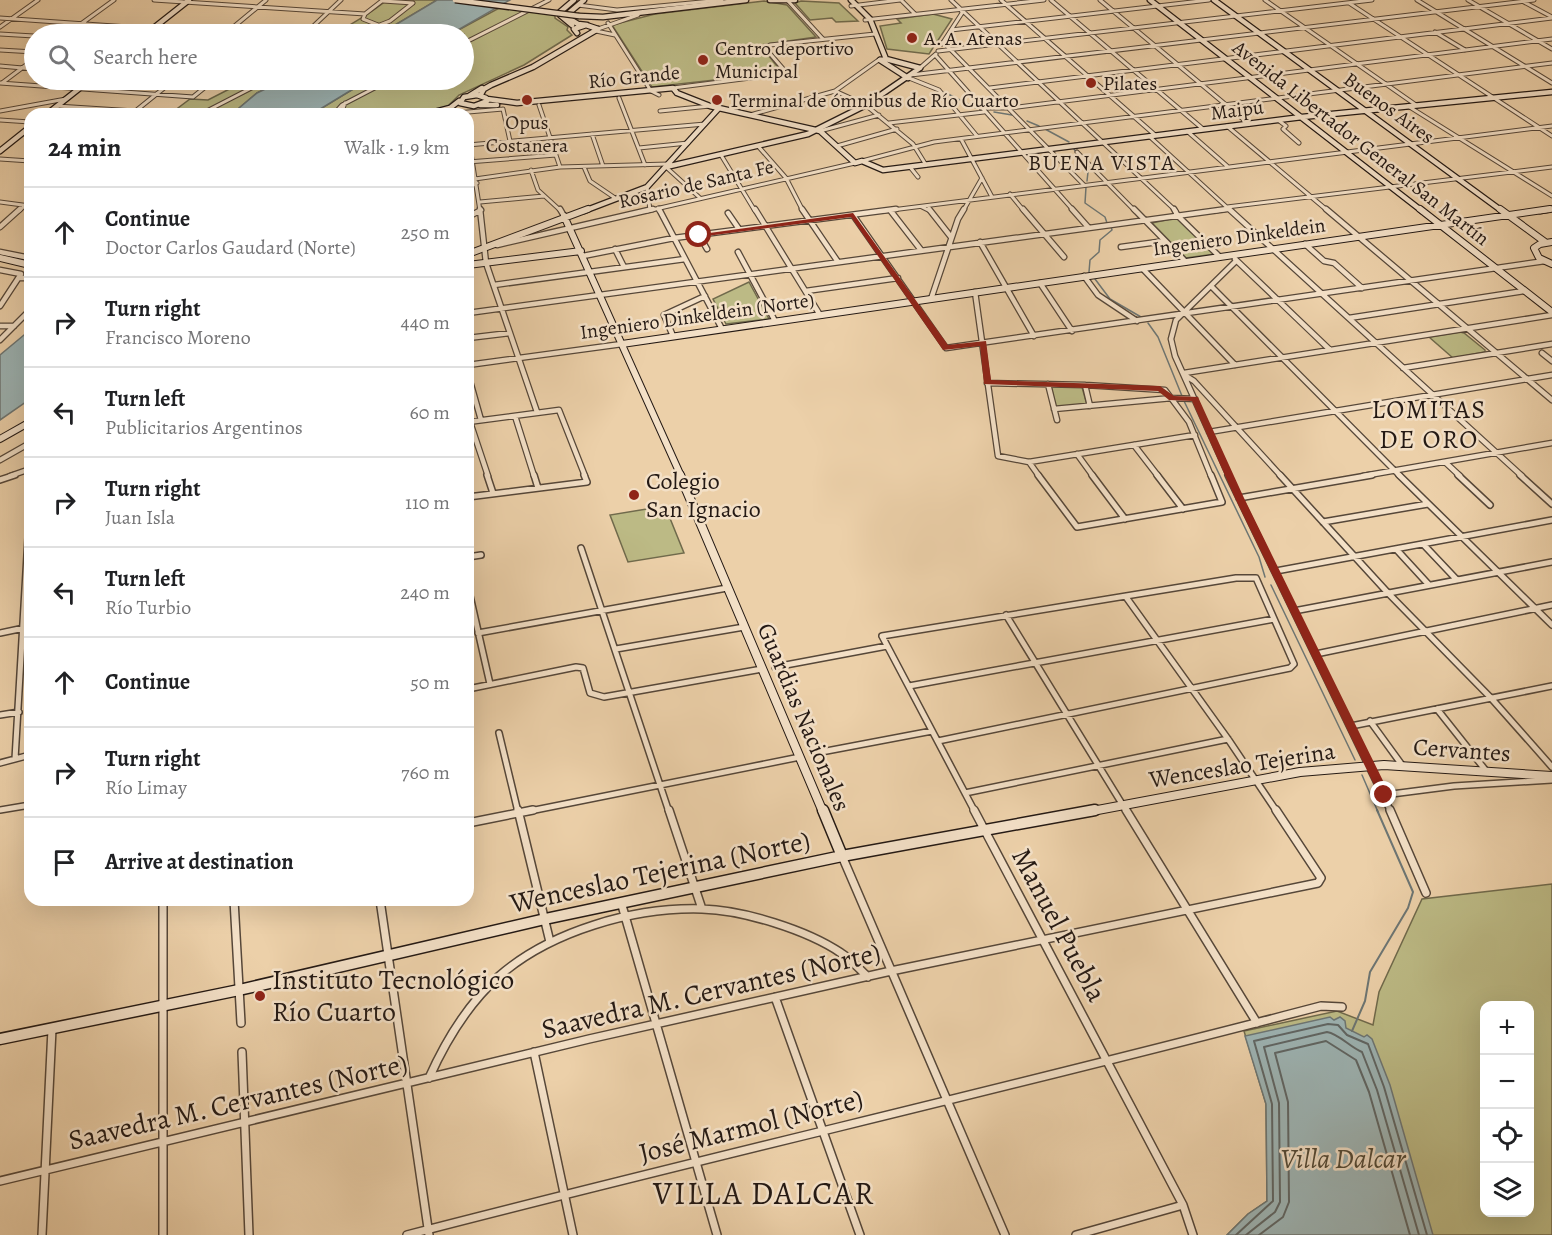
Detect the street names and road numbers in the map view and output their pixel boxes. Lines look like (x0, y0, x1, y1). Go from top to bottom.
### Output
street label: Avenida Libertador General San Martín (1226, 34, 1495, 252)
street label: Río Grande (587, 59, 681, 95)
street label: Buenos Aires (1338, 66, 1440, 150)
street label: Maipú (1209, 93, 1265, 127)
street label: Rosario de Santa Fe (616, 153, 776, 215)
street label: Ingeniero Dinkeldein (1151, 212, 1327, 262)
street label: Ingeniero Dinkeldein (Norte) (578, 286, 816, 346)
street label: Guardias Nacionales (750, 618, 858, 816)
street label: Cervantes (1412, 731, 1512, 769)
street label: Wenceslao Tejerina (1146, 734, 1338, 796)
street label: Wenceslao Tejerina (Norte) (505, 822, 814, 923)
street label: Manuel Puebla (1003, 841, 1115, 1009)
street label: Saavedra M. Cervantes (Norte) (538, 933, 884, 1049)
street label: Saavedra M. Cervantes (Norte) (65, 1044, 411, 1160)
street label: José Marmol (Norte) (635, 1080, 867, 1172)

